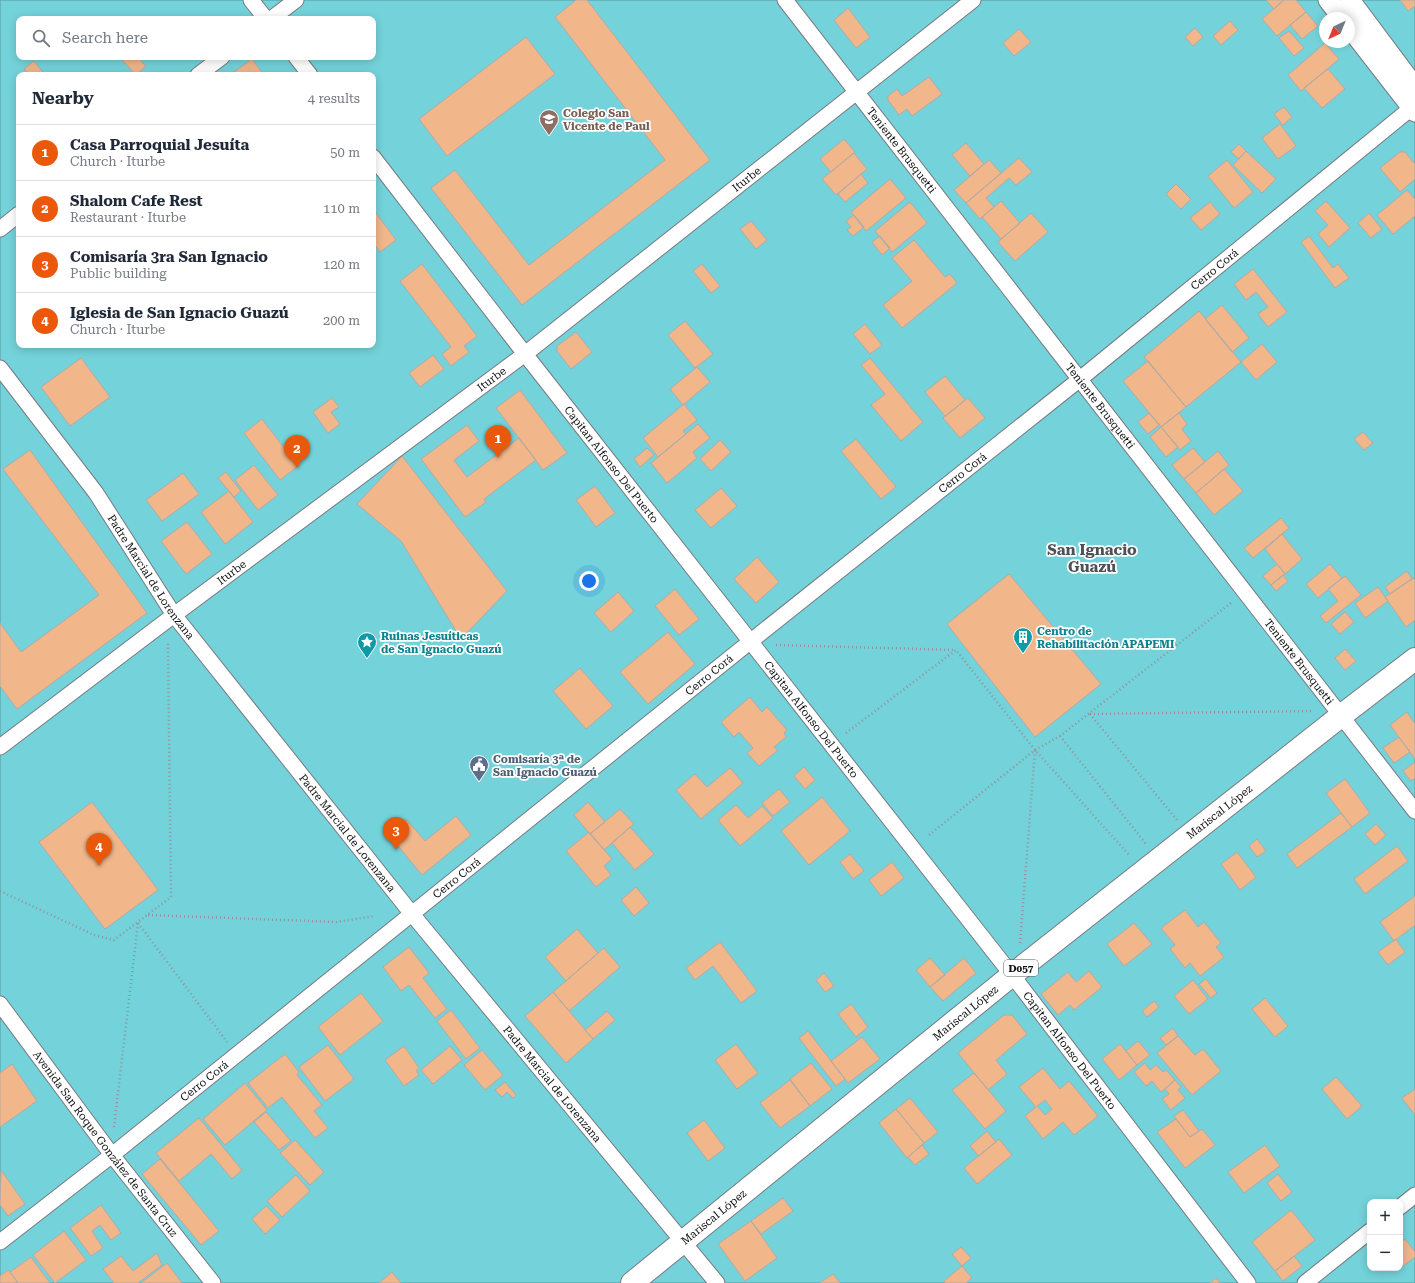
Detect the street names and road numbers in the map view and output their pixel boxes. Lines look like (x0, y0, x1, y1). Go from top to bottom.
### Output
street label: Teniente Brusquetti (864, 105, 939, 196)
street label: Iturbe (730, 164, 764, 195)
street label: Cerro Corá (1188, 246, 1241, 293)
street label: Teniente Brusquetti (1063, 361, 1138, 452)
street label: Iturbe (475, 364, 509, 394)
street label: Capitan Alfonso Del Puerto (561, 404, 661, 526)
street label: Cerro Corá (936, 450, 989, 496)
street label: Padre Marcial de Lorenzana (105, 512, 197, 642)
street label: Iturbe (215, 558, 249, 588)
street label: Teniente Brusquetti (1261, 617, 1336, 708)
street label: Cerro Corá (683, 652, 736, 698)
street label: Capitan Alfonso Del Puerto (761, 659, 861, 781)
street label: Padre Marcial de Lorenzana (296, 772, 398, 895)
street label: Mariscal López (1184, 782, 1255, 842)
street label: Cerro Corá (430, 855, 483, 901)
road number: D057 (1004, 960, 1038, 976)
street label: Mariscal López (930, 983, 1001, 1043)
street label: Capitan Alfonso Del Puerto (1020, 989, 1119, 1112)
street label: Padre Marcial de Lorenzana (500, 1023, 604, 1145)
street label: Avenida San Roque González de Santa Cruz (30, 1049, 180, 1239)
street label: Cerro Corá (178, 1058, 231, 1104)
street label: Mariscal López (679, 1187, 749, 1247)

